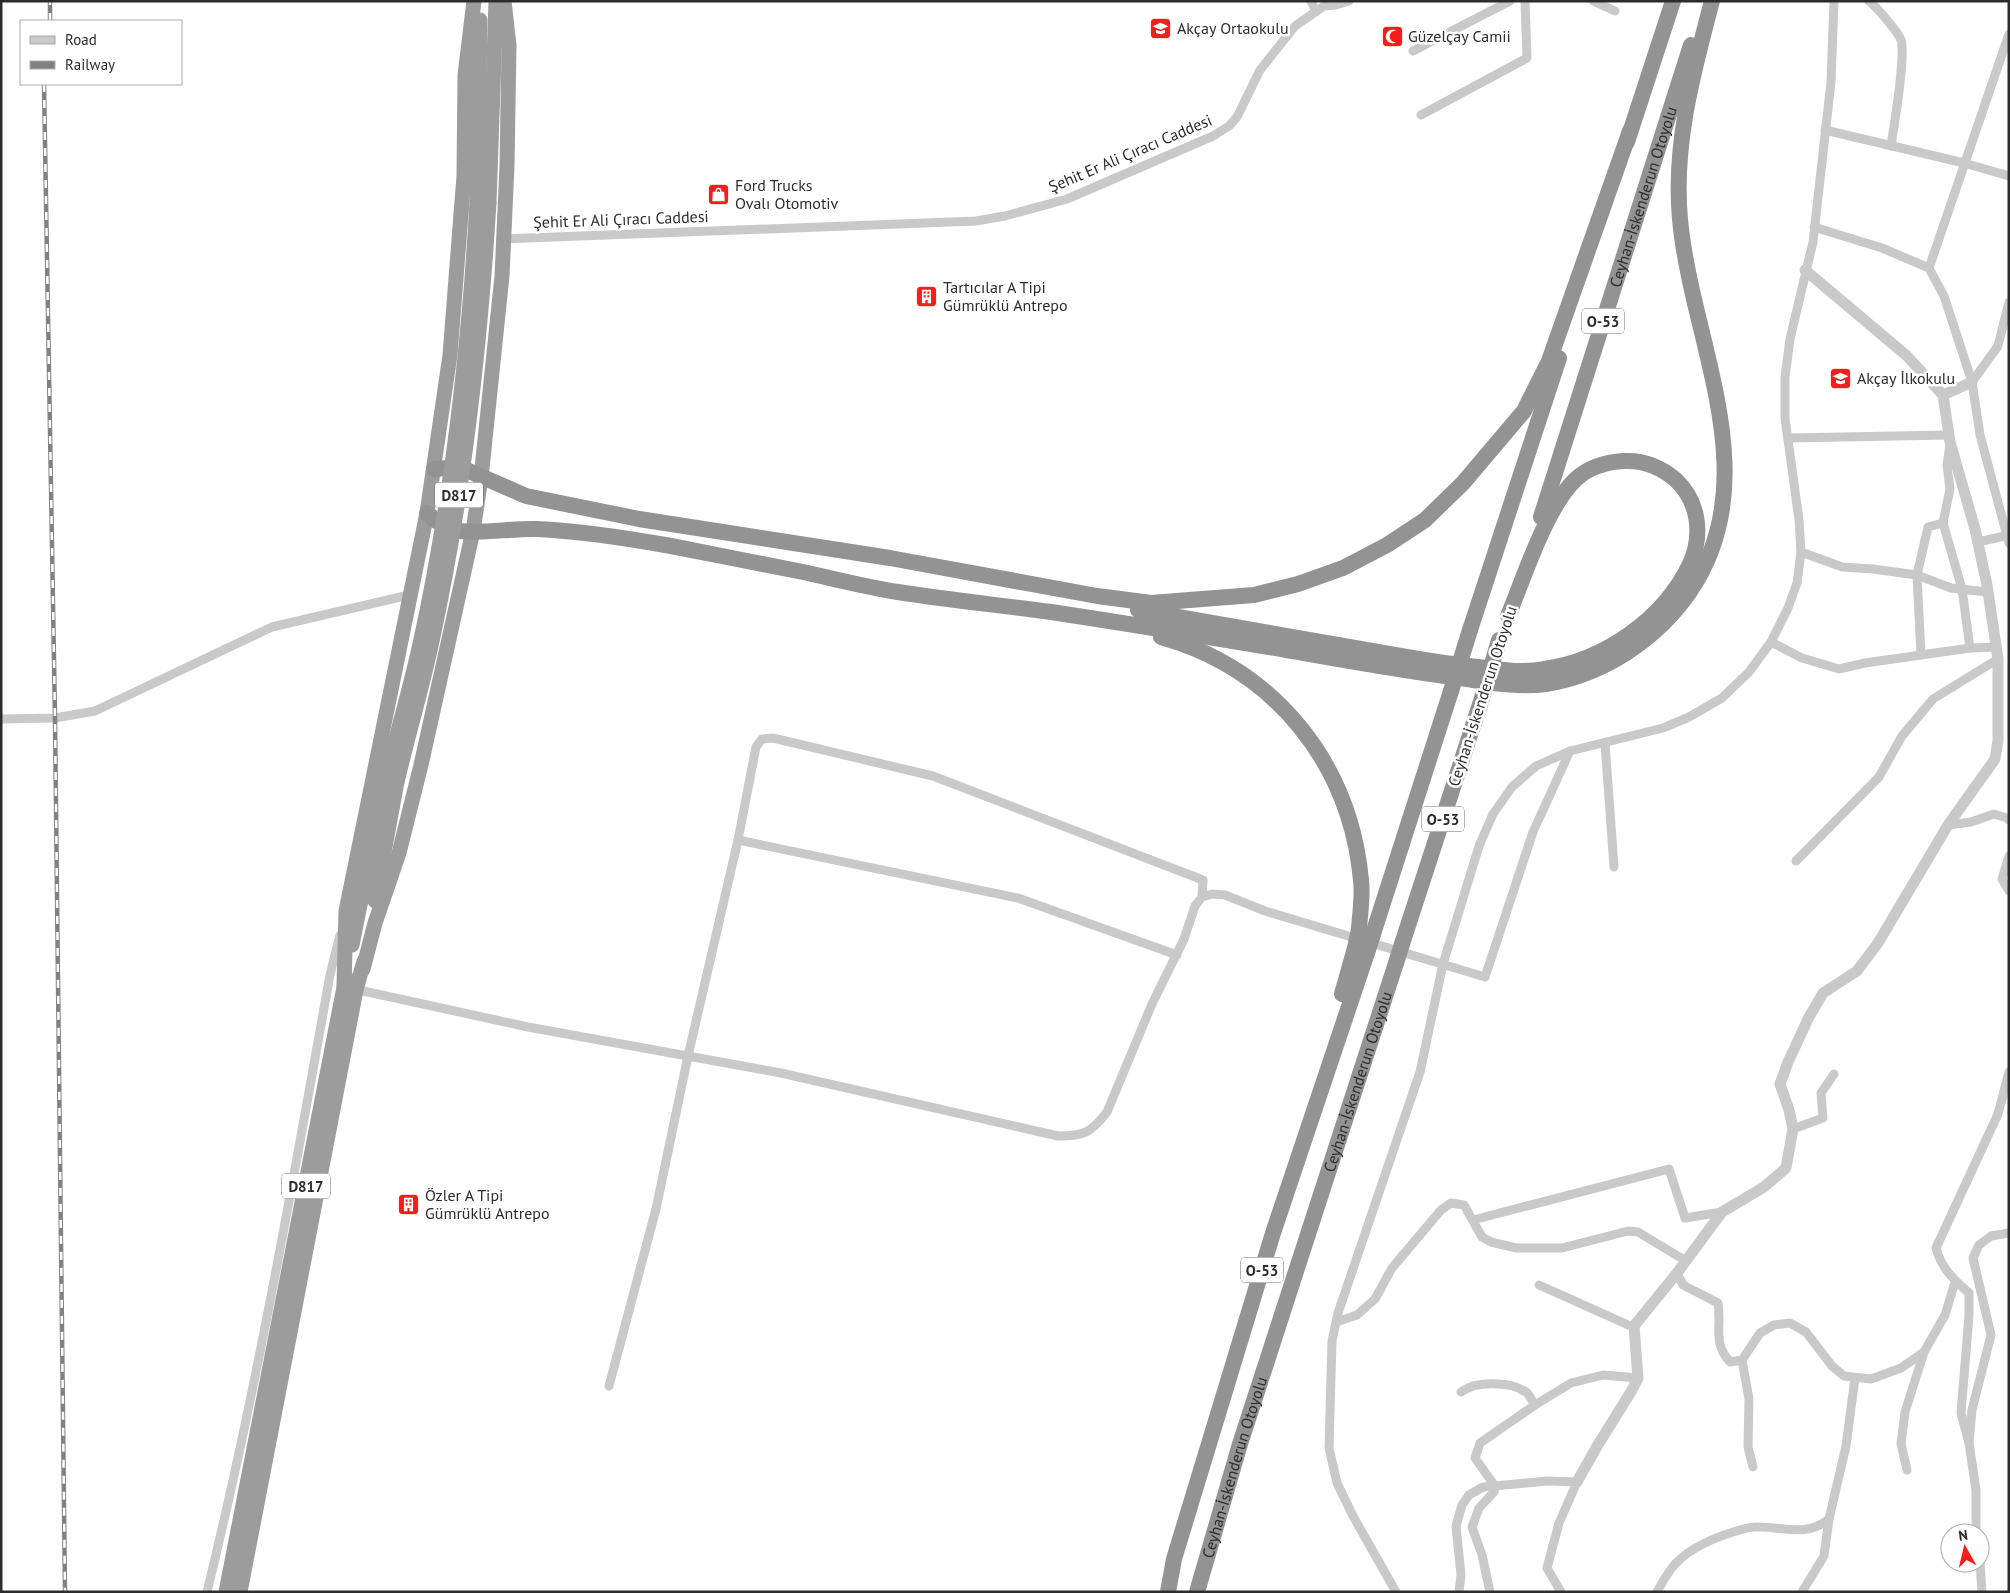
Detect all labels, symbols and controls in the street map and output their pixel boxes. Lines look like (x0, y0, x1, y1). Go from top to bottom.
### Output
school or university icon: Akçay Ortaokulu (1149, 16, 1173, 40)
place label: Akçay Ortaokulu (1177, 18, 1289, 38)
legend (20, 20, 182, 85)
mosque icon: Güzelçay Camii (1380, 24, 1404, 48)
place label: Güzelçay Camii (1408, 26, 1511, 46)
text: Road (65, 30, 97, 49)
text: Railway (65, 55, 115, 74)
street label: Ceyhan-İskenderun Otoyolu (1605, 104, 1681, 290)
street label: Şehit Er Ali Çıracı Caddesi (1045, 110, 1215, 196)
place label: Ford Trucks Ovalı Otomotiv (735, 175, 839, 213)
shop icon: Ford Trucks Ovalı Otomotiv (707, 182, 731, 206)
street label: Şehit Er Ali Çıracı Caddesi (533, 206, 709, 232)
place label: Tartıcılar A Tipi Gümrüklü Antrepo (943, 277, 1068, 315)
building icon: Tartıcılar A Tipi Gümrüklü Antrepo (915, 284, 939, 308)
road number: O-53 (1582, 308, 1624, 334)
school or university icon: Akçay İlkokulu (1829, 366, 1853, 390)
place label: Akçay İlkokulu (1857, 368, 1955, 388)
road number: D817 (435, 482, 483, 508)
street label: Ceyhan-İskenderun Otoyolu (1443, 603, 1521, 789)
road number: O-53 (1422, 806, 1464, 832)
street label: Ceyhan-İskenderun Otoyolu (1319, 989, 1396, 1174)
road number: D817 (282, 1174, 330, 1198)
place label: Özler A Tipi Gümrüklü Antrepo (425, 1185, 550, 1223)
building icon: Özler A Tipi Gümrüklü Antrepo (397, 1192, 421, 1216)
road number: O-53 (1241, 1258, 1283, 1282)
street label: Ceyhan-İskenderun Otoyolu (1197, 1374, 1271, 1560)
north arrow (1940, 1523, 1990, 1573)
text: N (1957, 1526, 1969, 1545)

